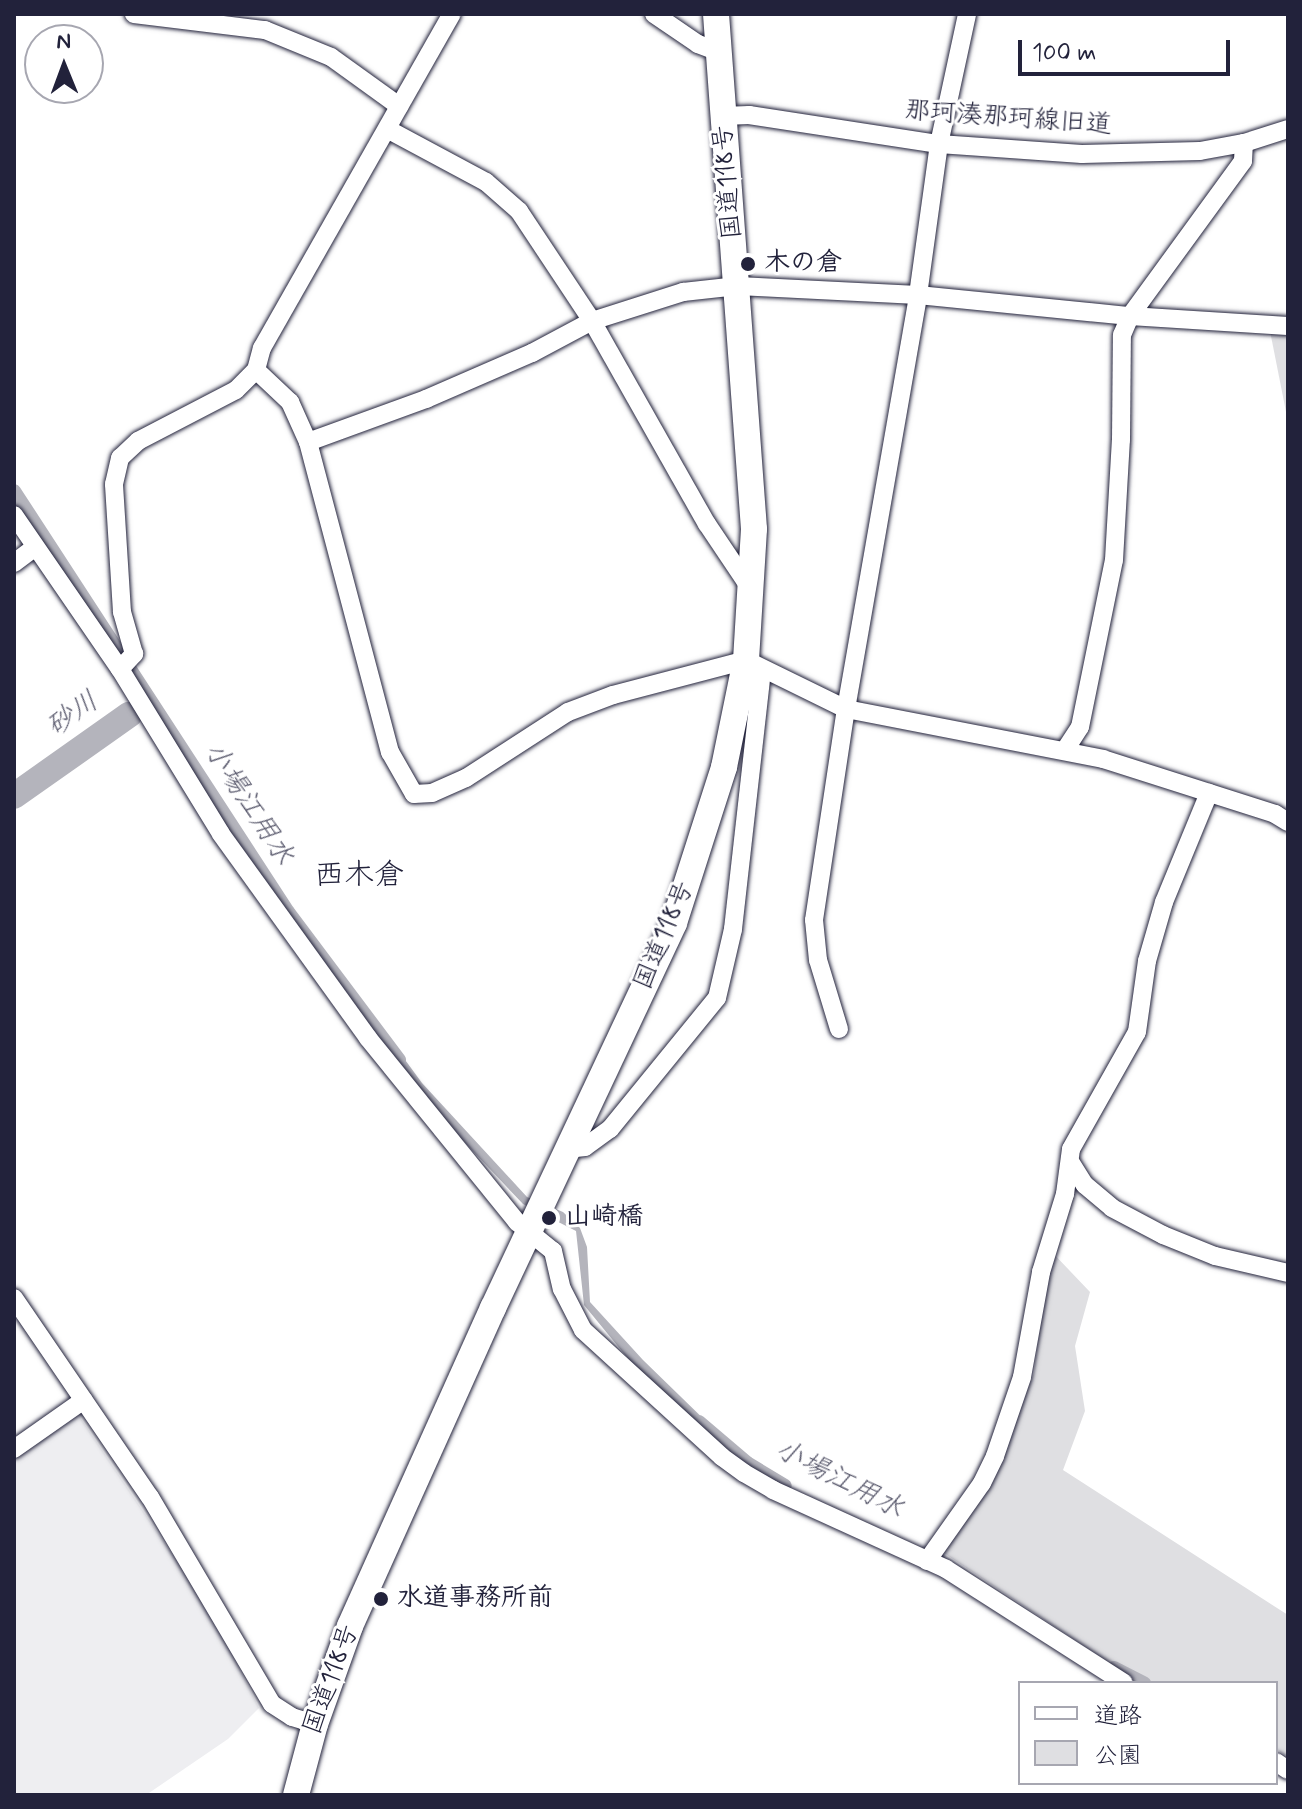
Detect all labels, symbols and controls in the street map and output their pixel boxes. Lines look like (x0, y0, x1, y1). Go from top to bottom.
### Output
north arrow (24, 24, 104, 104)
scale bar (1022, 24, 1234, 74)
text: N (56, 28, 71, 56)
text: 100 m (1032, 38, 1096, 69)
street label: 那珂湊那珂線旧道 (903, 96, 1113, 142)
street label: 国道118号 (708, 123, 750, 241)
place label: 木の倉 (764, 248, 842, 280)
marker: 木の倉 (739, 255, 757, 273)
water label: 砂川 (40, 685, 106, 745)
water label: 小場江用水 (196, 736, 300, 872)
district label: 西木倉 (314, 858, 404, 894)
street label: 国道118号 (628, 877, 702, 995)
place label: 山崎橋 (565, 1202, 643, 1234)
marker: 山崎橋 (540, 1209, 558, 1227)
water label: 小場江用水 (769, 1433, 909, 1527)
place label: 水道事務所前 (397, 1583, 553, 1615)
marker: 水道事務所前 (372, 1590, 390, 1608)
street label: 国道118号 (298, 1621, 366, 1739)
legend (1018, 1681, 1278, 1785)
text: 道路 (1094, 1701, 1142, 1732)
text: 公園 (1094, 1741, 1142, 1772)

